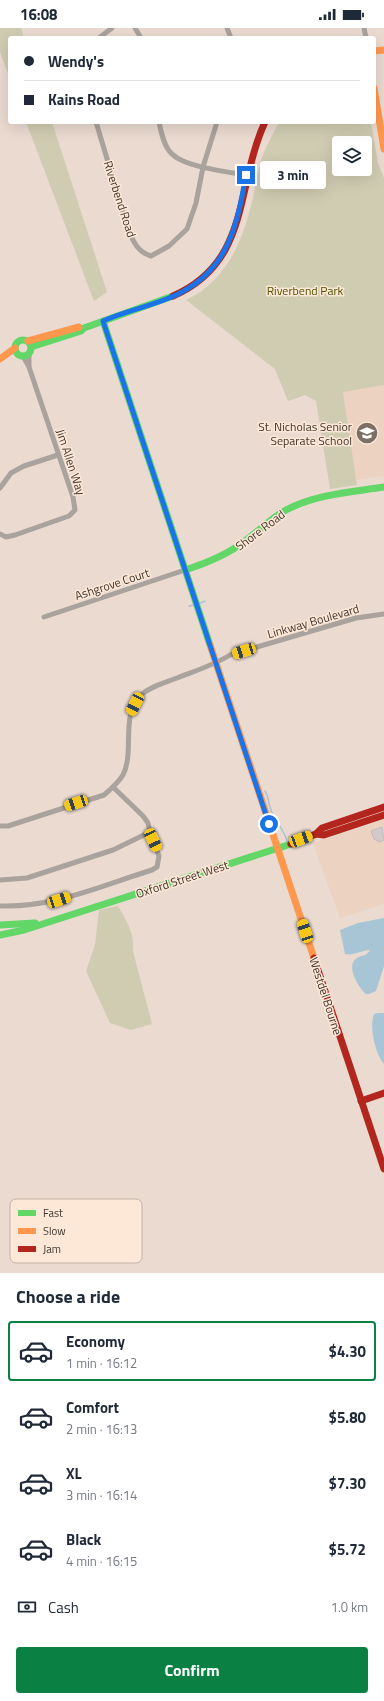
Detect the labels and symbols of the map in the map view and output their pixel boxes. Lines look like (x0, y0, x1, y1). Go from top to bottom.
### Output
street label: Riverbend Road (99, 158, 141, 240)
callout: 3 min (260, 161, 326, 189)
route end (237, 166, 255, 184)
park label: Riverbend Park (267, 281, 344, 300)
place label: St. Nicholas Senior Separate School (258, 417, 352, 450)
school or university icon: St. Nicholas Senior Separate School (354, 420, 380, 446)
street label: Jim Allen Way (51, 426, 91, 498)
street label: Shore Road (231, 505, 289, 555)
street label: Ashgrove Court (72, 563, 153, 605)
street label: Linkway Boulevard (265, 599, 361, 643)
car (231, 642, 257, 660)
car (124, 691, 146, 717)
car (63, 794, 89, 812)
route start (260, 815, 278, 833)
car (142, 827, 164, 853)
car (288, 829, 314, 849)
street label: Oxford Street West (133, 855, 231, 903)
car (46, 891, 72, 909)
car (296, 918, 314, 944)
street label: Westdel Bourne (304, 955, 348, 1037)
legend (10, 1199, 142, 1263)
text: Fast (43, 1205, 63, 1221)
text: Slow (43, 1223, 66, 1239)
text: Jam (43, 1241, 61, 1257)

